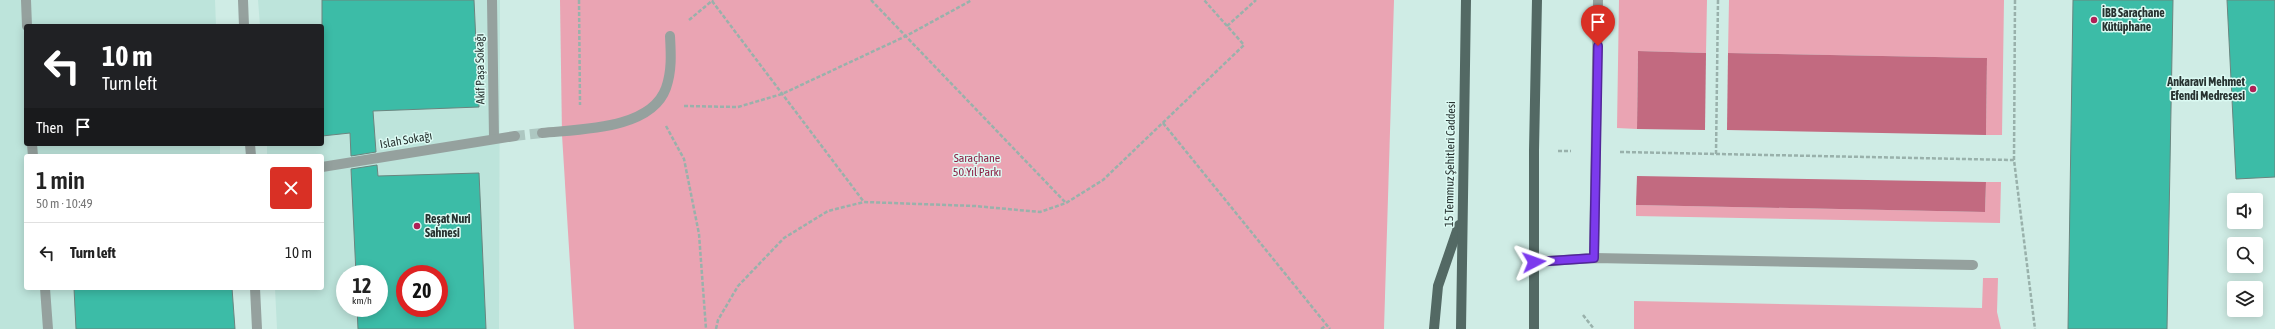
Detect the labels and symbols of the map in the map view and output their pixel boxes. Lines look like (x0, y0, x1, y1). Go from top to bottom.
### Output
pin (1581, 5, 1615, 46)
place label: İBB Saraçhane Kütüphane (2102, 5, 2165, 34)
marker: İBB Saraçhane Kütüphane (2089, 15, 2099, 25)
street label: Akif Paşa Sokağı (472, 34, 488, 104)
place label: Ankaravi Mehmet Efendi Medresesi (2166, 75, 2246, 103)
marker: Ankaravi Mehmet Efendi Medresesi (2248, 84, 2258, 94)
street label: 15 Temmuz Şehitleri Caddesi (1442, 101, 1458, 227)
street label: Islah Sokağı (379, 129, 433, 151)
park label: Saraçhane 50.Yıl Parkı (953, 151, 1001, 179)
place label: Reşat Nuri Sahnesi (425, 212, 471, 240)
marker: Reşat Nuri Sahnesi (412, 221, 422, 231)
position arrow (1513, 241, 1555, 283)
speed limit sign: 20 (396, 265, 448, 317)

